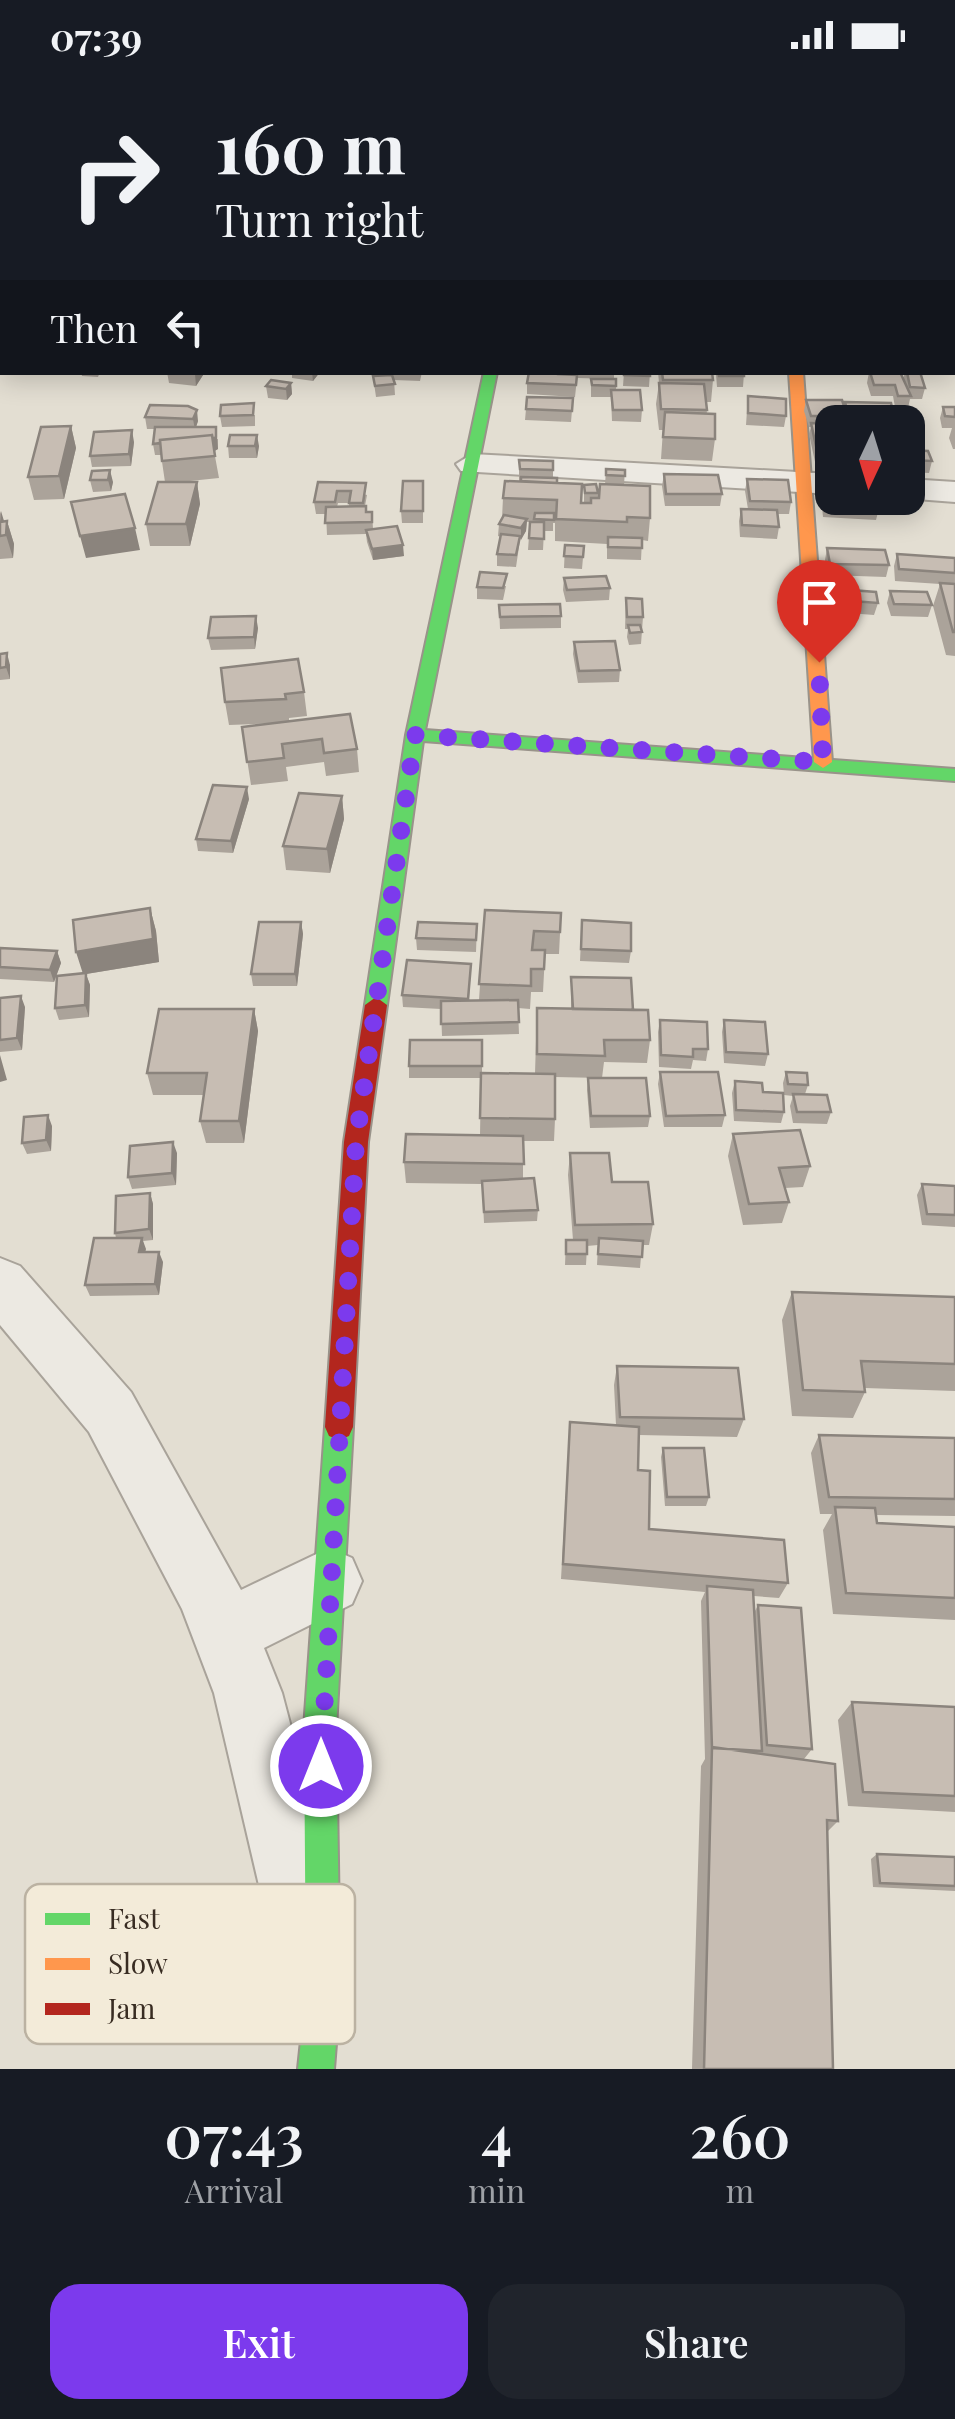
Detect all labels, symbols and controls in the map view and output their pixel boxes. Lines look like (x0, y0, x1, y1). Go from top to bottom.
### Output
text: 07:39 (50, 10, 142, 61)
text: 160 m (215, 98, 406, 192)
icon: right (50, 110, 180, 240)
text: Turn right (215, 188, 423, 248)
icon: left (158, 300, 213, 355)
text: Then (50, 302, 138, 353)
north arrow (815, 405, 925, 515)
map controls (815, 405, 925, 515)
pin (777, 560, 862, 663)
icon: arrive (792, 575, 847, 630)
position arrow (269, 1714, 373, 1818)
legend (25, 1884, 355, 2044)
text: Fast (108, 1899, 161, 1936)
text: Slow (108, 1944, 168, 1981)
text: Jam (107, 1989, 155, 2026)
text: 07:43 (164, 2093, 304, 2173)
text: 4 (481, 2093, 512, 2173)
text: 260 (689, 2093, 791, 2173)
text: Arrival (185, 2168, 283, 2211)
text: min (468, 2168, 525, 2211)
text: m (726, 2168, 754, 2211)
button: Exit (50, 2284, 468, 2399)
button: Share (488, 2284, 905, 2399)

